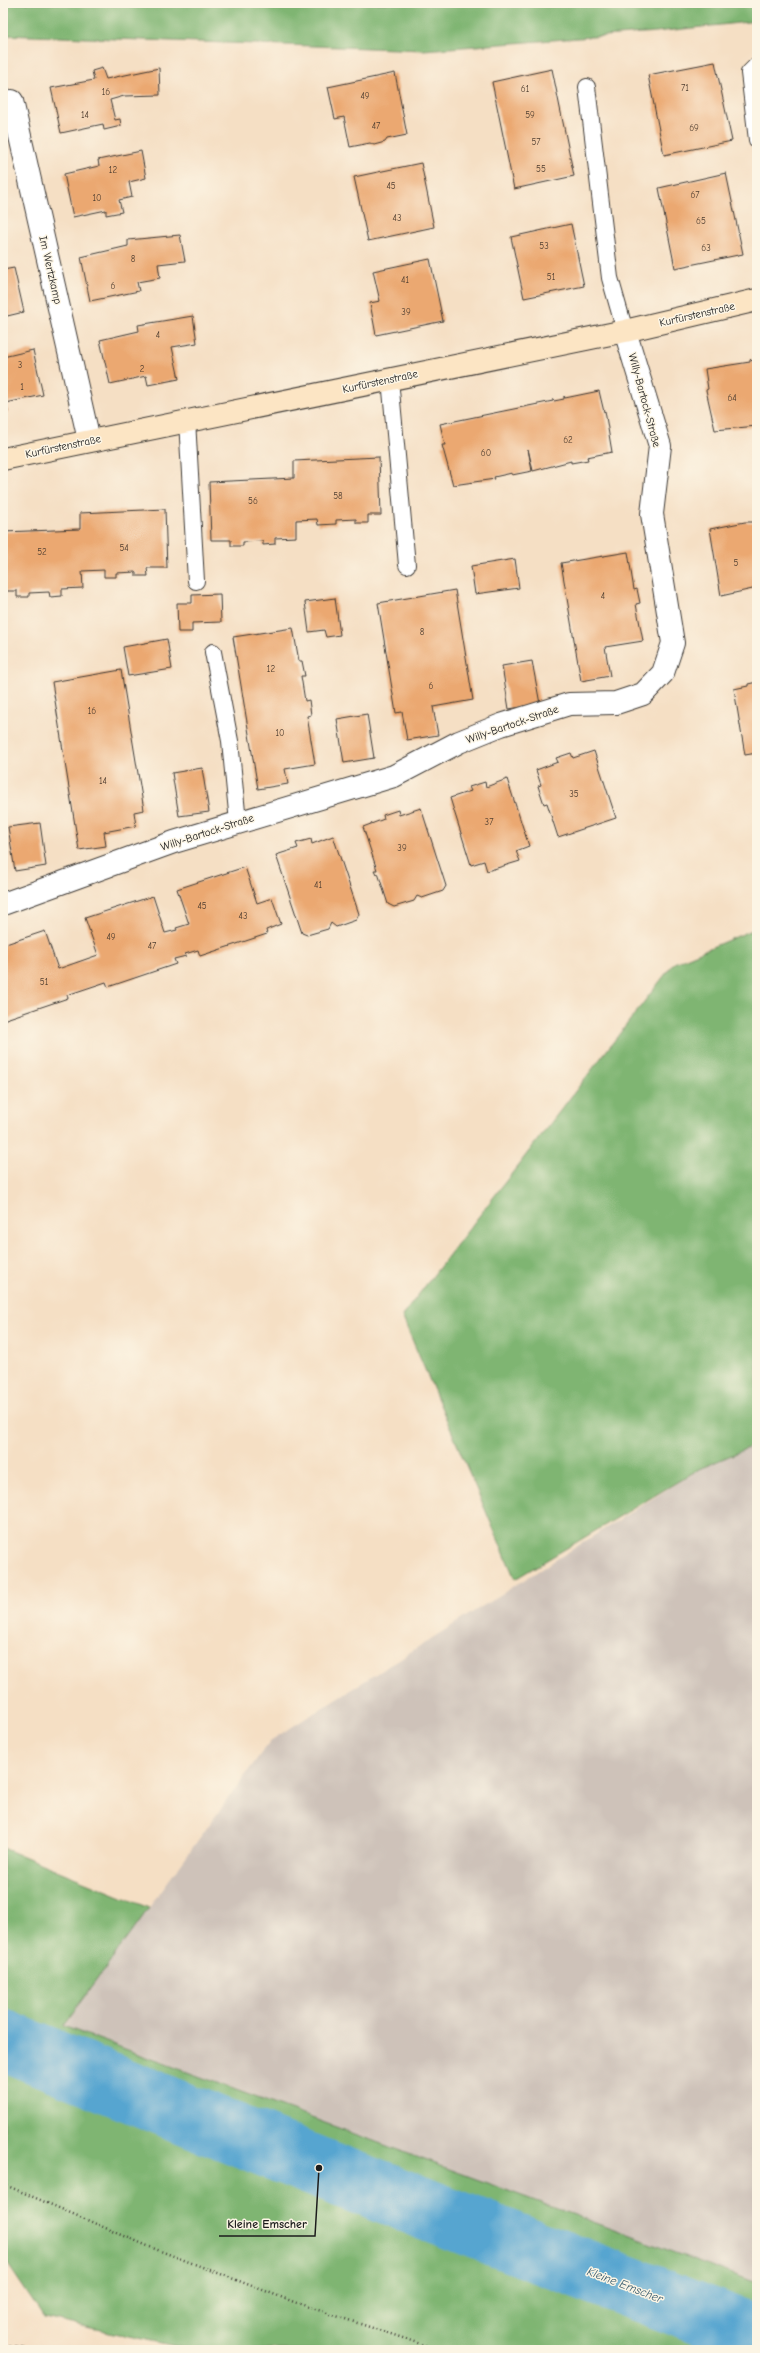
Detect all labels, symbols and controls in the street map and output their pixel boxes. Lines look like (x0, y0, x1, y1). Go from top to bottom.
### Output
house number: 71 (681, 83, 689, 93)
house number: 61 (521, 84, 530, 94)
house number: 16 (102, 87, 110, 97)
house number: 49 (360, 91, 370, 101)
house number: 14 (81, 110, 89, 120)
house number: 59 (525, 110, 535, 120)
house number: 47 (372, 121, 381, 131)
house number: 69 (689, 123, 699, 133)
house number: 57 (531, 137, 541, 147)
house number: 55 (536, 164, 546, 174)
house number: 12 (109, 165, 117, 175)
house number: 45 (386, 181, 396, 191)
house number: 67 (690, 190, 700, 200)
house number: 10 (92, 193, 102, 203)
house number: 43 (393, 213, 401, 223)
house number: 65 (696, 216, 706, 226)
street label: Im Wertzkamp (36, 235, 65, 306)
house number: 53 (539, 241, 549, 251)
house number: 63 (701, 243, 711, 253)
house number: 8 (131, 254, 136, 264)
house number: 51 (547, 272, 556, 282)
house number: 41 (401, 275, 409, 285)
house number: 6 (111, 281, 116, 291)
street label: Kurfürstenstraße (658, 299, 737, 329)
house number: 39 (401, 307, 411, 317)
house number: 4 (156, 330, 160, 340)
street label: Willy-Bartock-Straße (626, 352, 663, 449)
house number: 3 (18, 360, 22, 370)
house number: 2 (140, 364, 145, 374)
street label: Kurfürstenstraße (341, 367, 420, 396)
house number: 1 (20, 382, 24, 392)
house number: 64 (727, 393, 737, 403)
street label: Kurfürstenstraße (24, 432, 103, 461)
house number: 62 (563, 435, 573, 445)
house number: 60 (481, 448, 491, 458)
house number: 58 (333, 491, 343, 501)
house number: 56 (248, 496, 258, 506)
house number: 54 (119, 543, 129, 553)
house number: 52 (37, 547, 47, 557)
house number: 5 (734, 558, 739, 568)
house number: 4 (601, 591, 605, 601)
house number: 8 (420, 627, 425, 637)
house number: 12 (267, 664, 275, 674)
house number: 6 (429, 681, 434, 691)
street label: Willy-Bartock-Straße (464, 702, 561, 746)
house number: 16 (88, 706, 96, 716)
house number: 10 (275, 728, 285, 738)
house number: 14 (99, 776, 107, 786)
house number: 35 (569, 789, 579, 799)
street label: Willy-Bartock-Straße (159, 811, 256, 854)
house number: 37 (485, 817, 494, 827)
house number: 39 (397, 843, 407, 853)
house number: 41 (314, 880, 322, 890)
house number: 45 (197, 901, 207, 911)
house number: 43 (239, 911, 247, 921)
house number: 49 (106, 932, 116, 942)
house number: 47 (148, 941, 157, 951)
house number: 51 (40, 977, 49, 987)
callout: Kleine Emscher (219, 2212, 315, 2236)
text: Kleine Emscher (227, 2217, 307, 2231)
water label: Kleine Emscher (585, 2264, 666, 2306)

